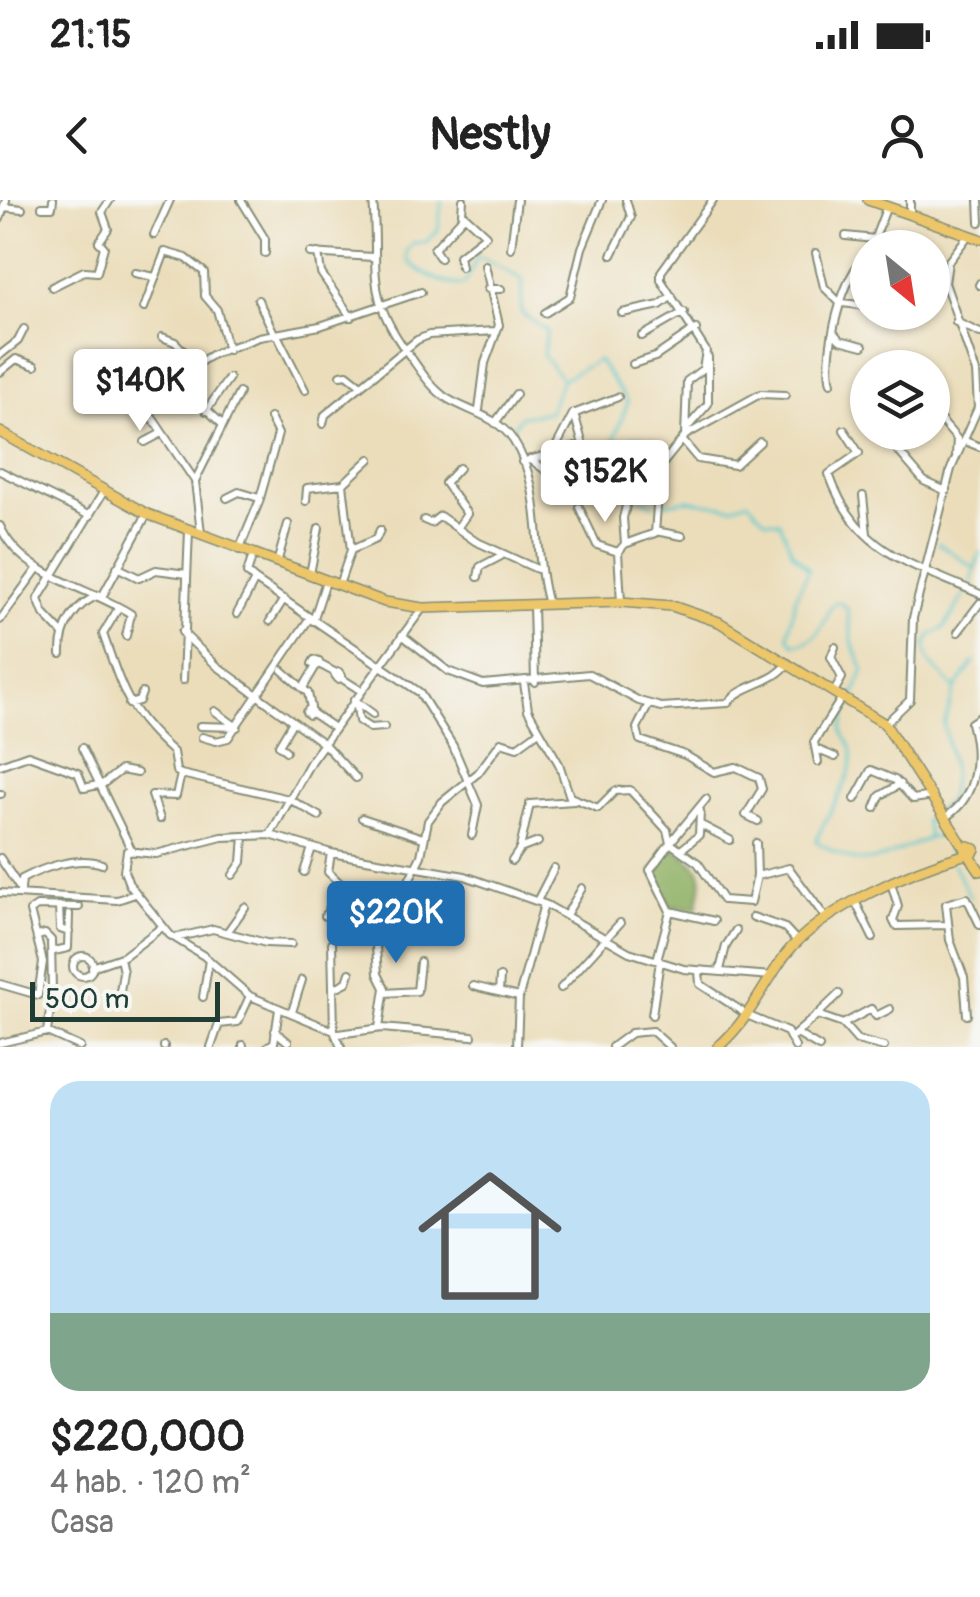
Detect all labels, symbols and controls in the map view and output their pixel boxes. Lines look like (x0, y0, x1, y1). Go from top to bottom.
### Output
text: 21:15 (50, 11, 132, 59)
text: Nestly (430, 107, 550, 163)
icon: back (50, 108, 105, 163)
icon: person (875, 108, 930, 163)
north arrow (850, 230, 950, 330)
map controls (850, 230, 950, 450)
pin: $140K (70, 349, 210, 434)
button: layers (850, 350, 950, 450)
text: $140K (95, 361, 185, 401)
pin: $152K (535, 440, 675, 525)
text: $152K (563, 452, 647, 492)
pin: $220K (326, 881, 466, 966)
text: $220K (349, 893, 443, 933)
scale bar (30, 977, 220, 1021)
text: 500 m (45, 982, 129, 1017)
icon: home (400, 1146, 580, 1326)
text: $220,000 (50, 1411, 245, 1463)
text: 4 hab. · 120 m² (50, 1463, 251, 1503)
text: Casa (50, 1503, 114, 1543)

